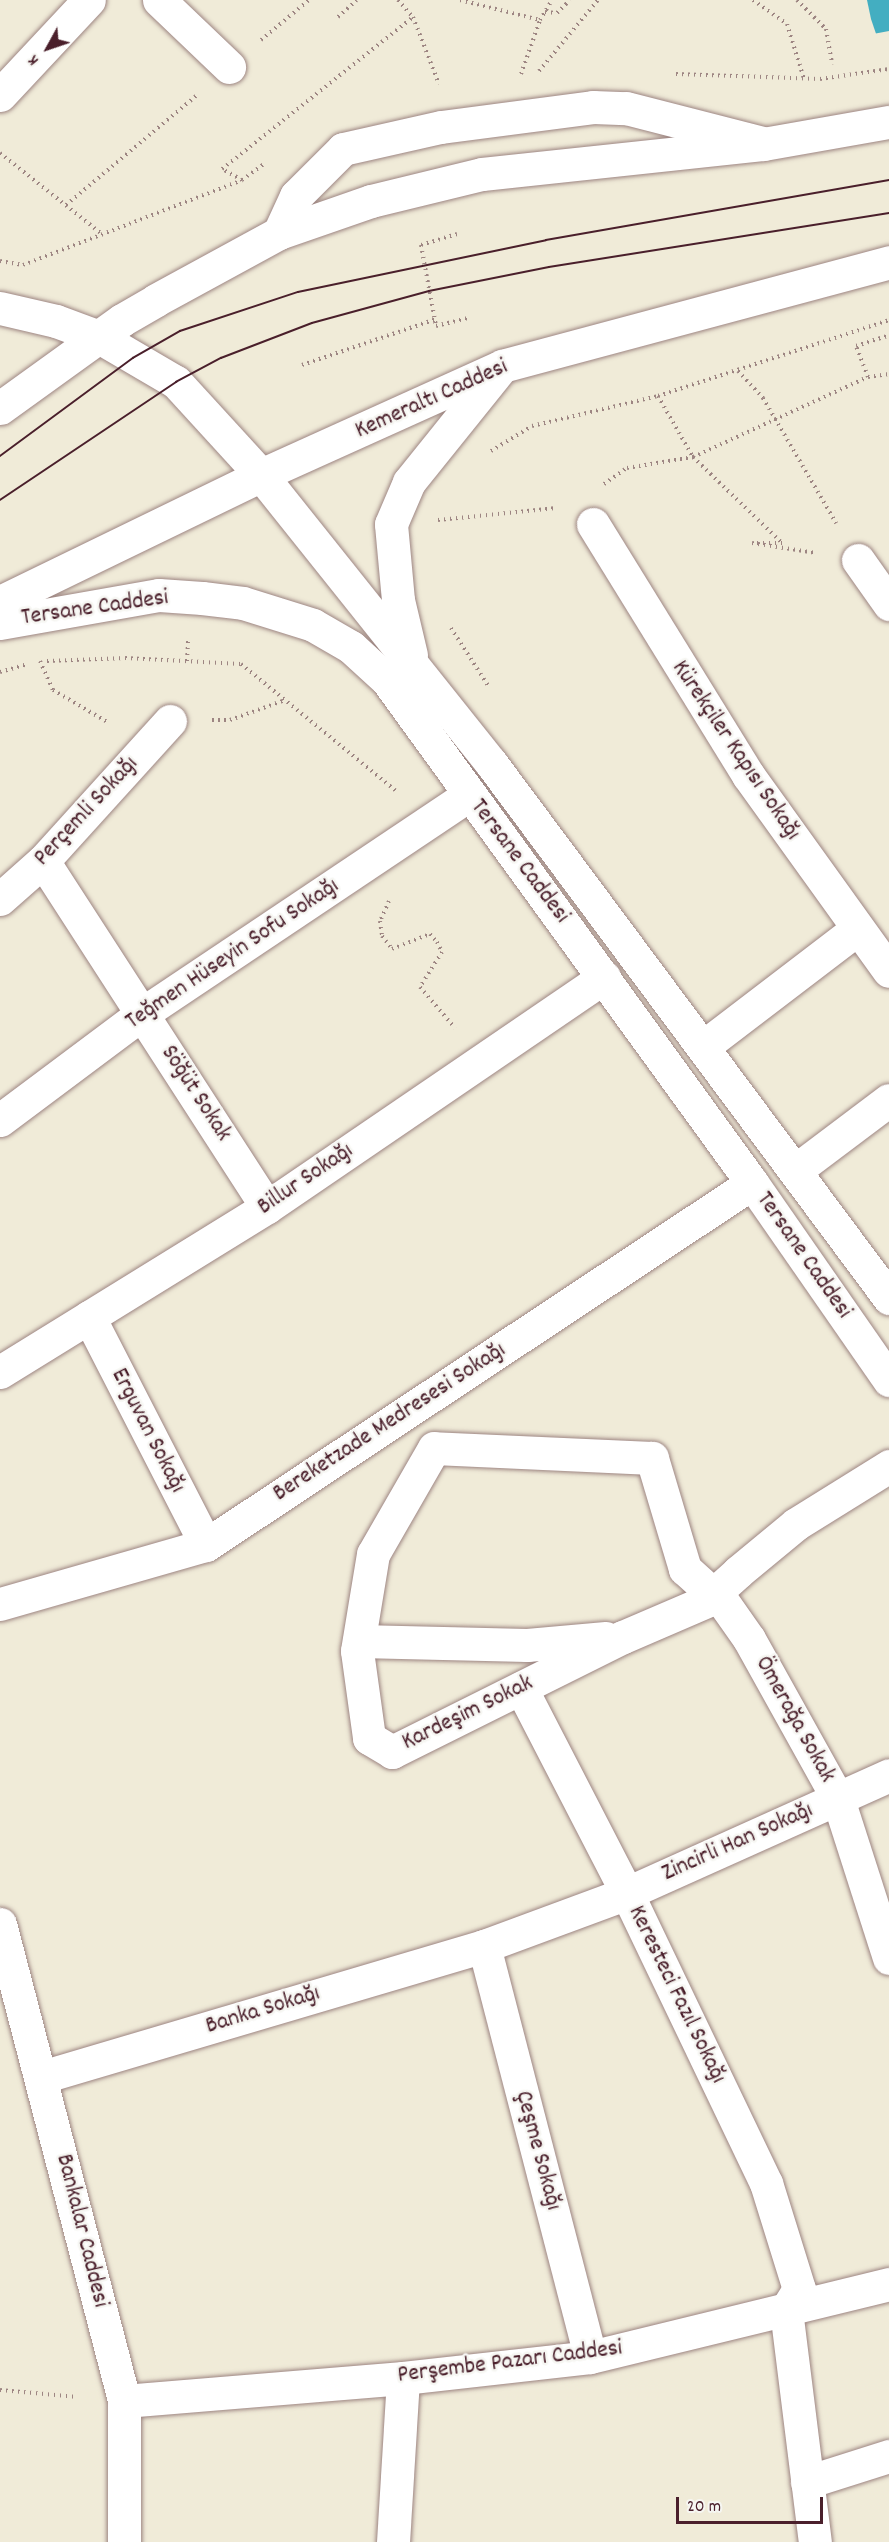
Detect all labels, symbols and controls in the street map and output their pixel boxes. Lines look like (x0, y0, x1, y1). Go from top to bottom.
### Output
north arrow (18, 18, 78, 78)
text: K (23, 50, 45, 70)
street label: Kemeraltı Caddesi (351, 353, 513, 447)
street label: Tersane Caddesi (20, 584, 170, 634)
street label: Kürekçiler Kapısı Sokağı (664, 656, 806, 846)
street label: Perçemli Sokağı (29, 751, 145, 873)
street label: Tersane Caddesi (463, 794, 575, 930)
street label: Teğmen Hüseyin Sofu Sokağı (121, 873, 345, 1037)
street label: Söğüt Sokak (153, 1041, 237, 1147)
street label: Billur Sokağı (253, 1138, 359, 1222)
street label: Tersane Caddesi (749, 1187, 857, 1325)
street label: Bereketzade Medresesi Sokağı (268, 1337, 512, 1509)
street label: Erguvan Sokağı (103, 1364, 191, 1498)
street label: Ömerağa Sokak (748, 1652, 840, 1788)
street label: Kardeşim Sokak (398, 1670, 538, 1758)
street label: Zincirli Han Sokağı (658, 1797, 818, 1889)
street label: Keresteci Fazıl Sokağı (621, 1901, 731, 2089)
street label: Banka Sokağı (203, 1980, 323, 2042)
street label: Çeşme Sokağı (507, 2088, 567, 2214)
street label: Bankalar Caddesi (48, 2151, 114, 2311)
street label: Perşembe Pazarı Caddesi (396, 2335, 624, 2391)
scale bar (679, 2485, 826, 2523)
text: 20 m (687, 2495, 721, 2520)

